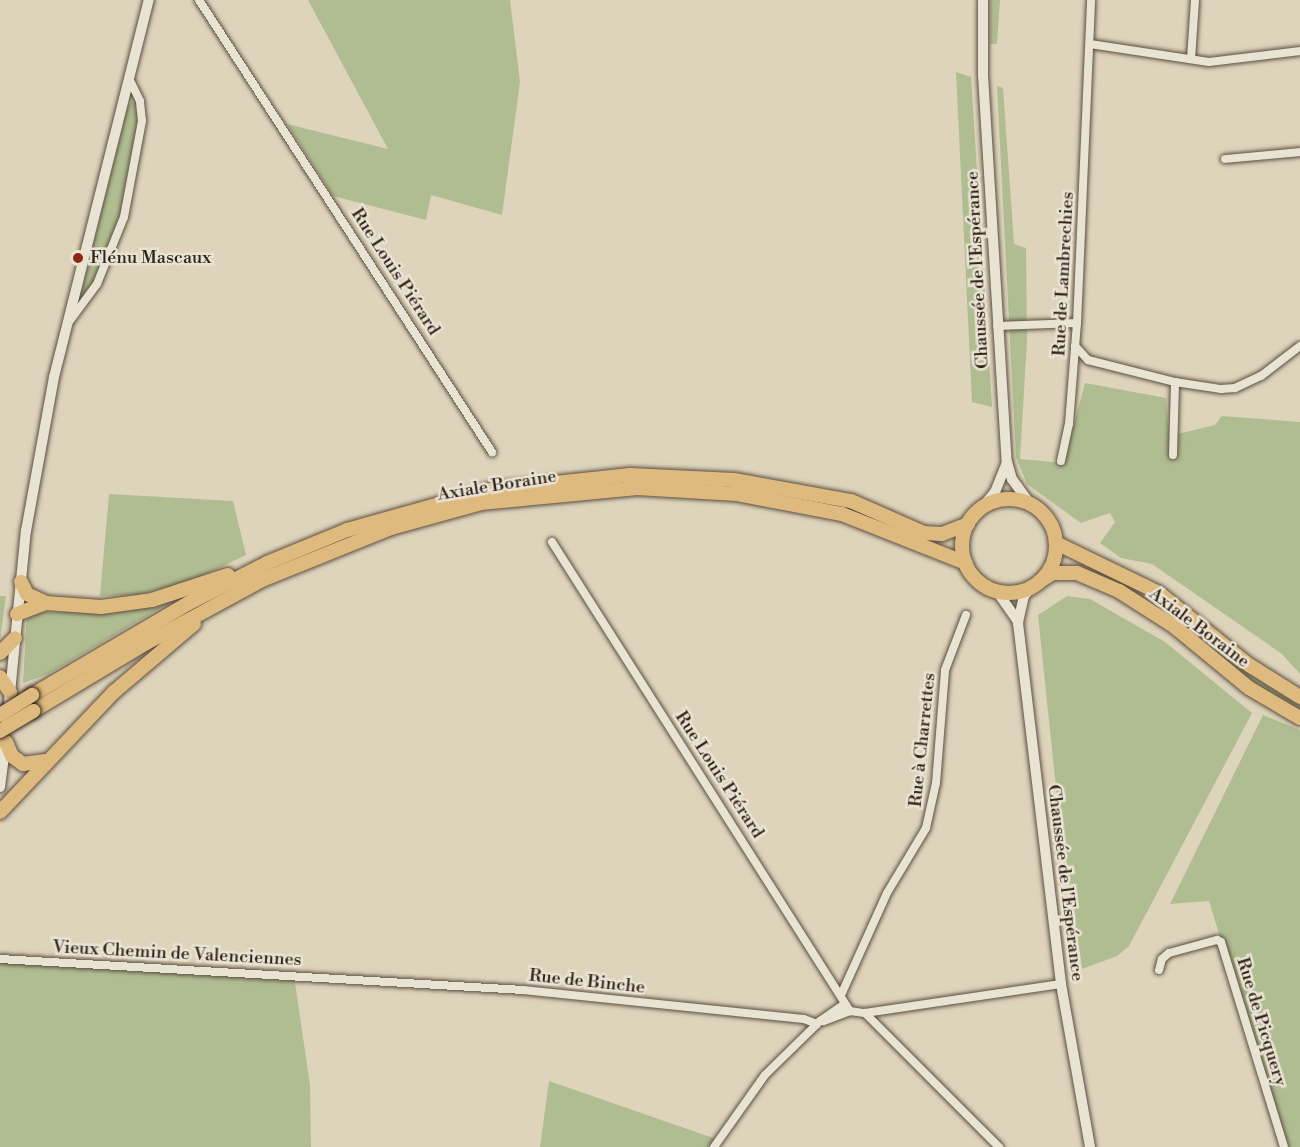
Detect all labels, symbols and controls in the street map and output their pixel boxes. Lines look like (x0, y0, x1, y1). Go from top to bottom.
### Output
street label: Chaussée de l'Espérance (962, 171, 994, 369)
street label: Rue de Lambrechies (1049, 191, 1079, 357)
street label: Rue Louis Piérard (346, 204, 444, 340)
place label: Flénu Mascaux (90, 247, 211, 269)
marker: Flénu Mascaux (71, 251, 85, 265)
street label: Axiale Boraine (436, 466, 558, 506)
street label: Axiale Boraine (1145, 583, 1253, 673)
street label: Rue à Charrettes (905, 672, 941, 808)
street label: Rue Louis Piérard (670, 707, 768, 843)
street label: Chaussée de l'Espérance (1042, 783, 1088, 983)
street label: Vieux Chemin de Valenciennes (52, 937, 302, 971)
street label: Rue de Picquery (1231, 955, 1291, 1089)
street label: Rue de Binche (528, 965, 646, 999)

